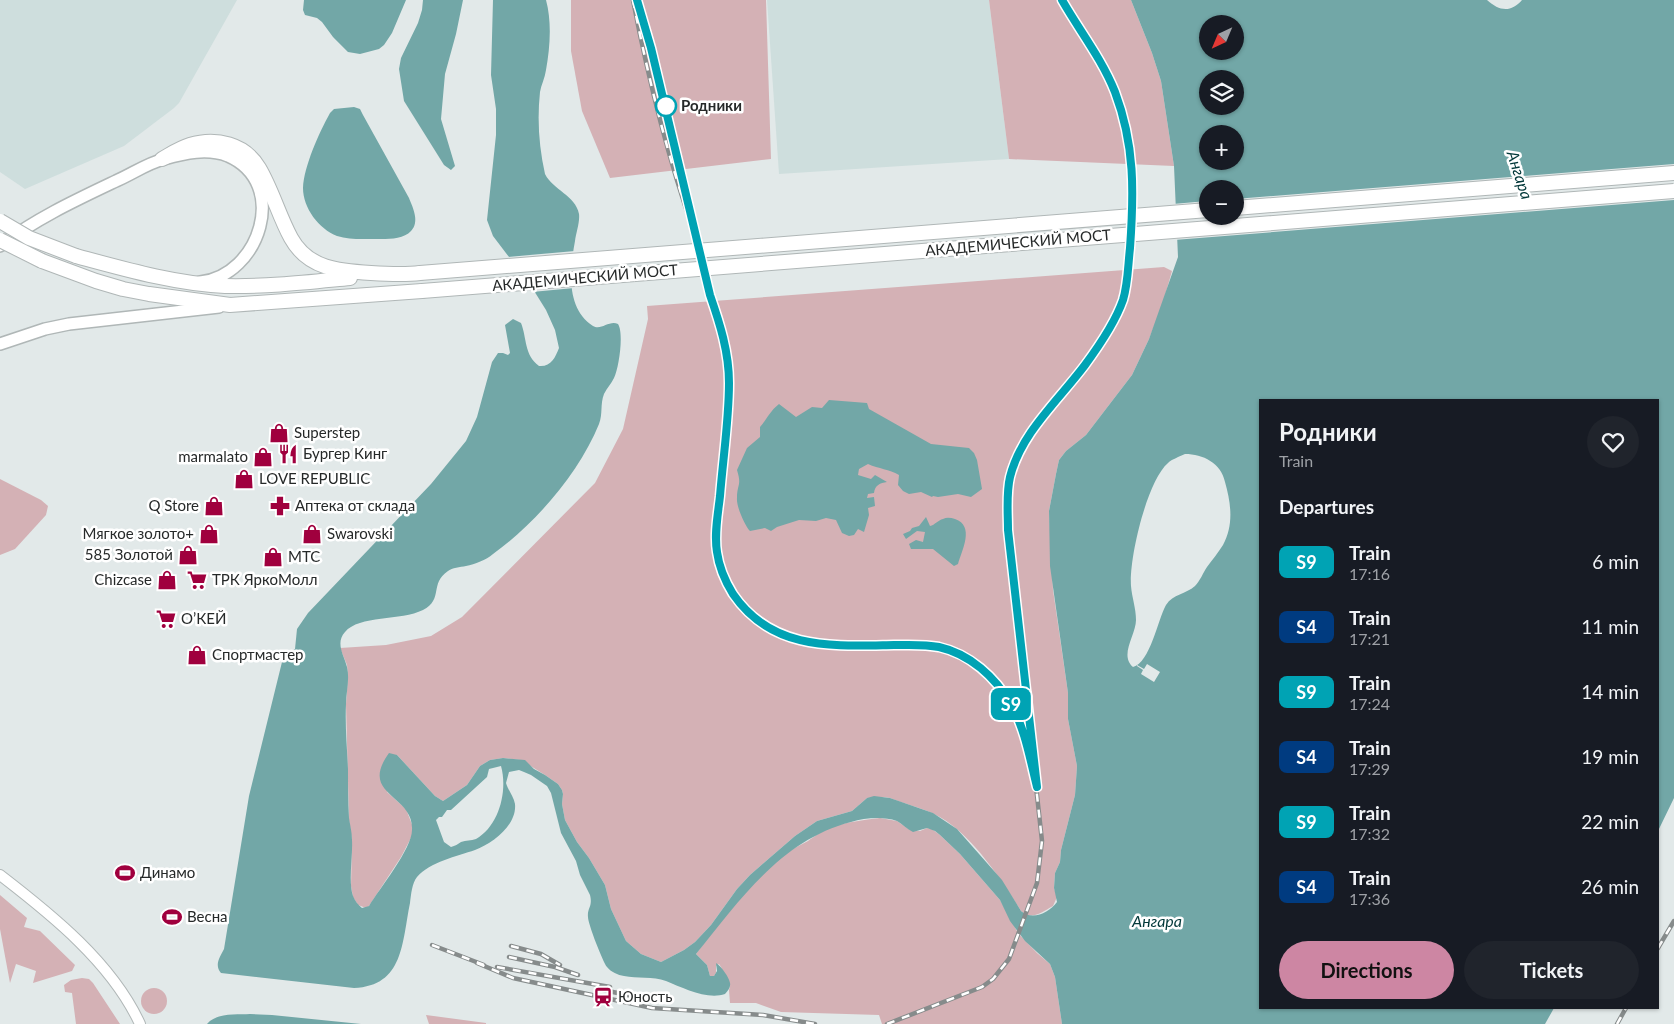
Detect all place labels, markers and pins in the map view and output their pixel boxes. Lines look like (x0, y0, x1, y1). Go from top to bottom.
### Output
marker: Родники (655, 95, 677, 117)
place label: Родники (681, 96, 742, 114)
shop icon: Superstep (268, 422, 290, 444)
place label: Superstep (294, 423, 360, 441)
restaurant icon: Бургер Кинг (277, 443, 299, 465)
place label: Бургер Кинг (303, 444, 387, 462)
shop icon: marmalato (252, 446, 274, 468)
place label: marmalato (178, 447, 248, 465)
shop icon: LOVE REPUBLIC (233, 468, 255, 490)
place label: LOVE REPUBLIC (259, 469, 370, 487)
shop icon: Q Store (203, 495, 225, 517)
pharmacy icon: Аптека от склада (269, 495, 291, 517)
place label: Q Store (148, 496, 199, 514)
place label: Аптека от склада (295, 496, 415, 514)
shop icon: Мягкое золото+ (198, 523, 220, 545)
shop icon: Swarovski (301, 523, 323, 545)
place label: Мягкое золото+ (82, 524, 194, 542)
place label: Swarovski (327, 524, 393, 542)
shop icon: 585 Золотой (177, 544, 199, 566)
place label: 585 Золотой (85, 545, 173, 563)
shop icon: МТС (262, 546, 284, 568)
place label: МТС (288, 547, 320, 565)
shop icon: Chizcase (156, 569, 178, 591)
supermarket icon: ТРК ЯркоМолл (186, 569, 208, 591)
place label: Chizcase (94, 570, 152, 588)
place label: ТРК ЯркоМолл (212, 570, 318, 588)
supermarket icon: О’КЕЙ (155, 608, 177, 630)
place label: О’КЕЙ (181, 609, 226, 627)
shop icon: Спортмастер (186, 644, 208, 666)
place label: Спортмастер (212, 645, 304, 663)
sports icon: Динамо (114, 862, 136, 884)
place label: Динамо (140, 863, 195, 881)
sports icon: Весна (161, 906, 183, 928)
place label: Весна (187, 907, 228, 925)
station icon: Юность (592, 986, 614, 1008)
place label: Юность (618, 987, 672, 1005)

